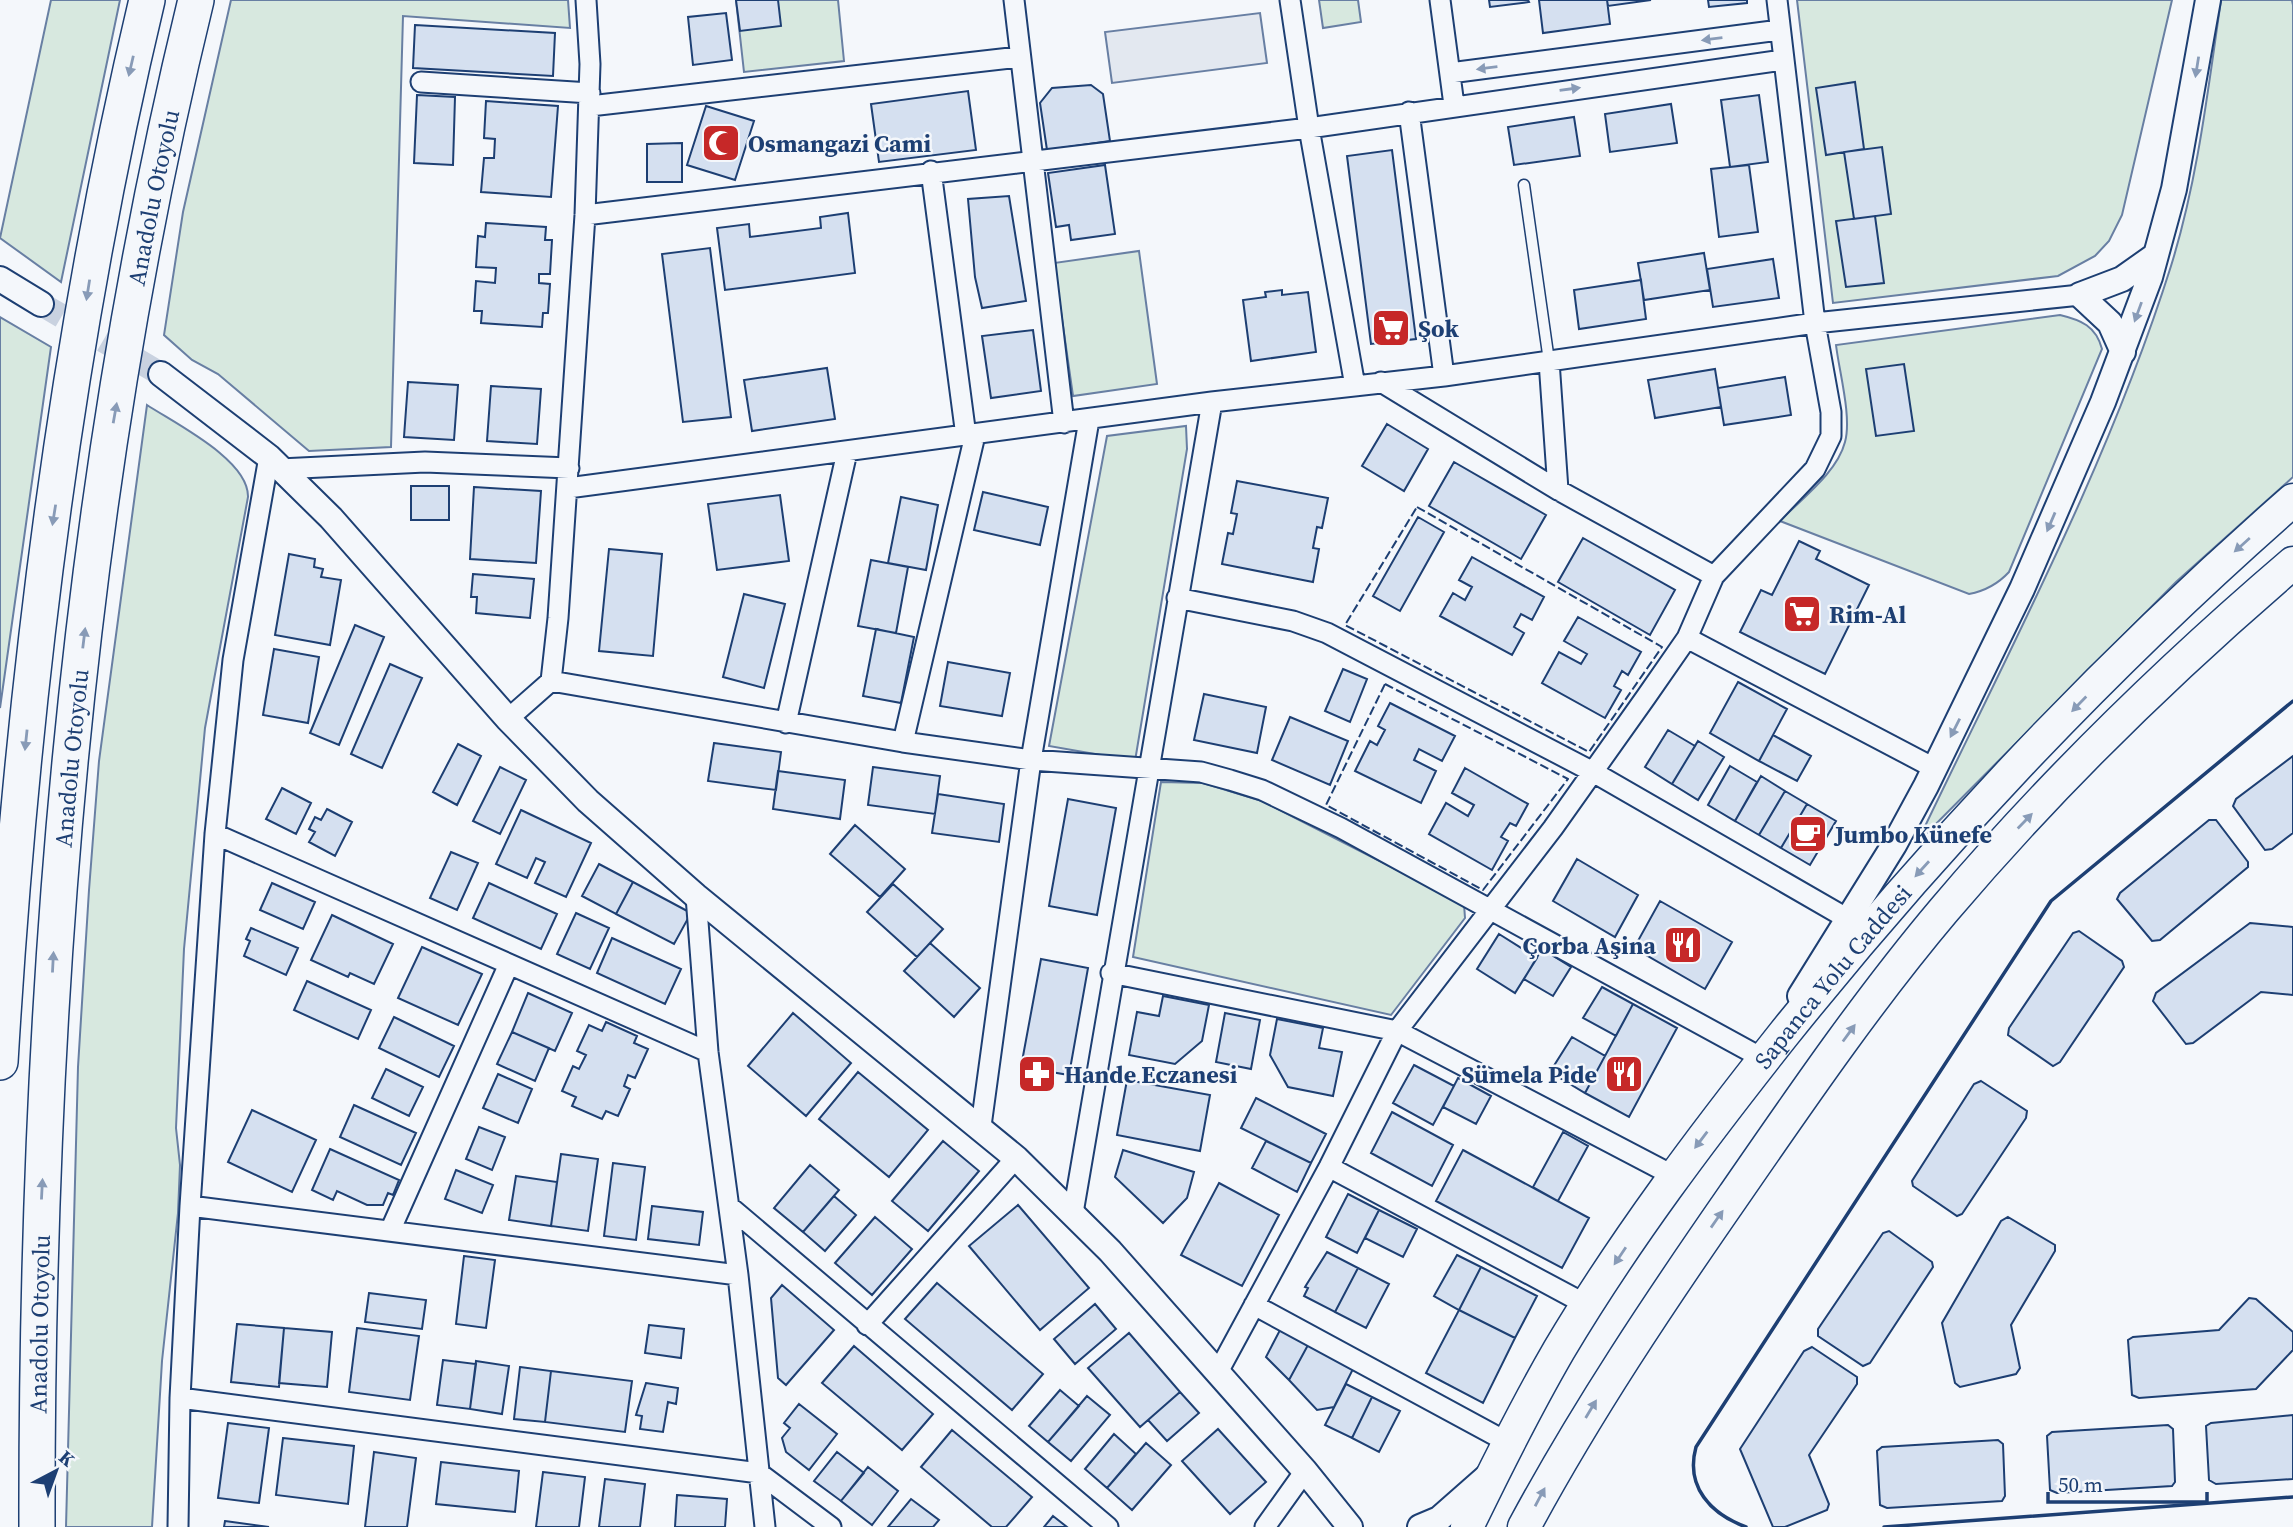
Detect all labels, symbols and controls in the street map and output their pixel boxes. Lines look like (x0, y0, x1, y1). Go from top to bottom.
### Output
one-way arrow (1701, 34, 1723, 45)
one-way arrow (125, 55, 136, 77)
one-way arrow (2191, 57, 2202, 79)
one-way arrow (1475, 63, 1497, 74)
one-way arrow (1559, 84, 1581, 95)
street label: Anadolu Otoyolu (119, 106, 187, 288)
mosque icon: Osmangazi Cami (700, 122, 742, 164)
place label: Osmangazi Cami (748, 127, 932, 160)
one-way arrow (82, 279, 93, 301)
one-way arrow (2132, 301, 2143, 322)
supermarket icon: Şok (1370, 307, 1412, 349)
place label: Şok (1418, 312, 1459, 345)
one-way arrow (110, 402, 121, 424)
one-way arrow (48, 504, 59, 526)
one-way arrow (2045, 512, 2057, 532)
one-way arrow (2233, 537, 2251, 553)
supermarket icon: Rim-Al (1781, 593, 1823, 635)
place label: Rim-Al (1829, 598, 1907, 631)
one-way arrow (78, 627, 89, 649)
street label: Anadolu Otoyolu (46, 667, 96, 849)
one-way arrow (2071, 695, 2087, 712)
one-way arrow (1949, 718, 1960, 738)
one-way arrow (20, 729, 31, 751)
cafe icon: Jumbo Künefe (1787, 813, 1829, 855)
one-way arrow (2017, 813, 2033, 830)
place label: Jumbo Künefe (1833, 818, 1992, 851)
one-way arrow (1914, 860, 1930, 878)
street label: Sapanca Yolu Caddesi (1746, 877, 1919, 1075)
restaurant icon: Çorba Aşina (1662, 924, 1704, 966)
place label: Çorba Aşina (1523, 929, 1656, 962)
one-way arrow (47, 951, 58, 973)
one-way arrow (1841, 1025, 1856, 1043)
pharmacy icon: Hande Eczanesi (1016, 1053, 1058, 1095)
restaurant icon: Sümela Pide (1603, 1053, 1645, 1095)
place label: Hande Eczanesi (1064, 1058, 1238, 1091)
place label: Sümela Pide (1461, 1058, 1597, 1091)
one-way arrow (1694, 1131, 1708, 1149)
one-way arrow (37, 1178, 48, 1200)
one-way arrow (1710, 1210, 1724, 1228)
street label: Anadolu Otoyolu (21, 1234, 57, 1414)
one-way arrow (1613, 1247, 1627, 1265)
one-way arrow (1585, 1399, 1598, 1418)
north arrow (21, 1436, 91, 1506)
text: K (54, 1444, 81, 1473)
scale bar (2048, 1460, 2207, 1504)
text: 50 m (2058, 1470, 2103, 1499)
one-way arrow (1535, 1487, 1546, 1507)

